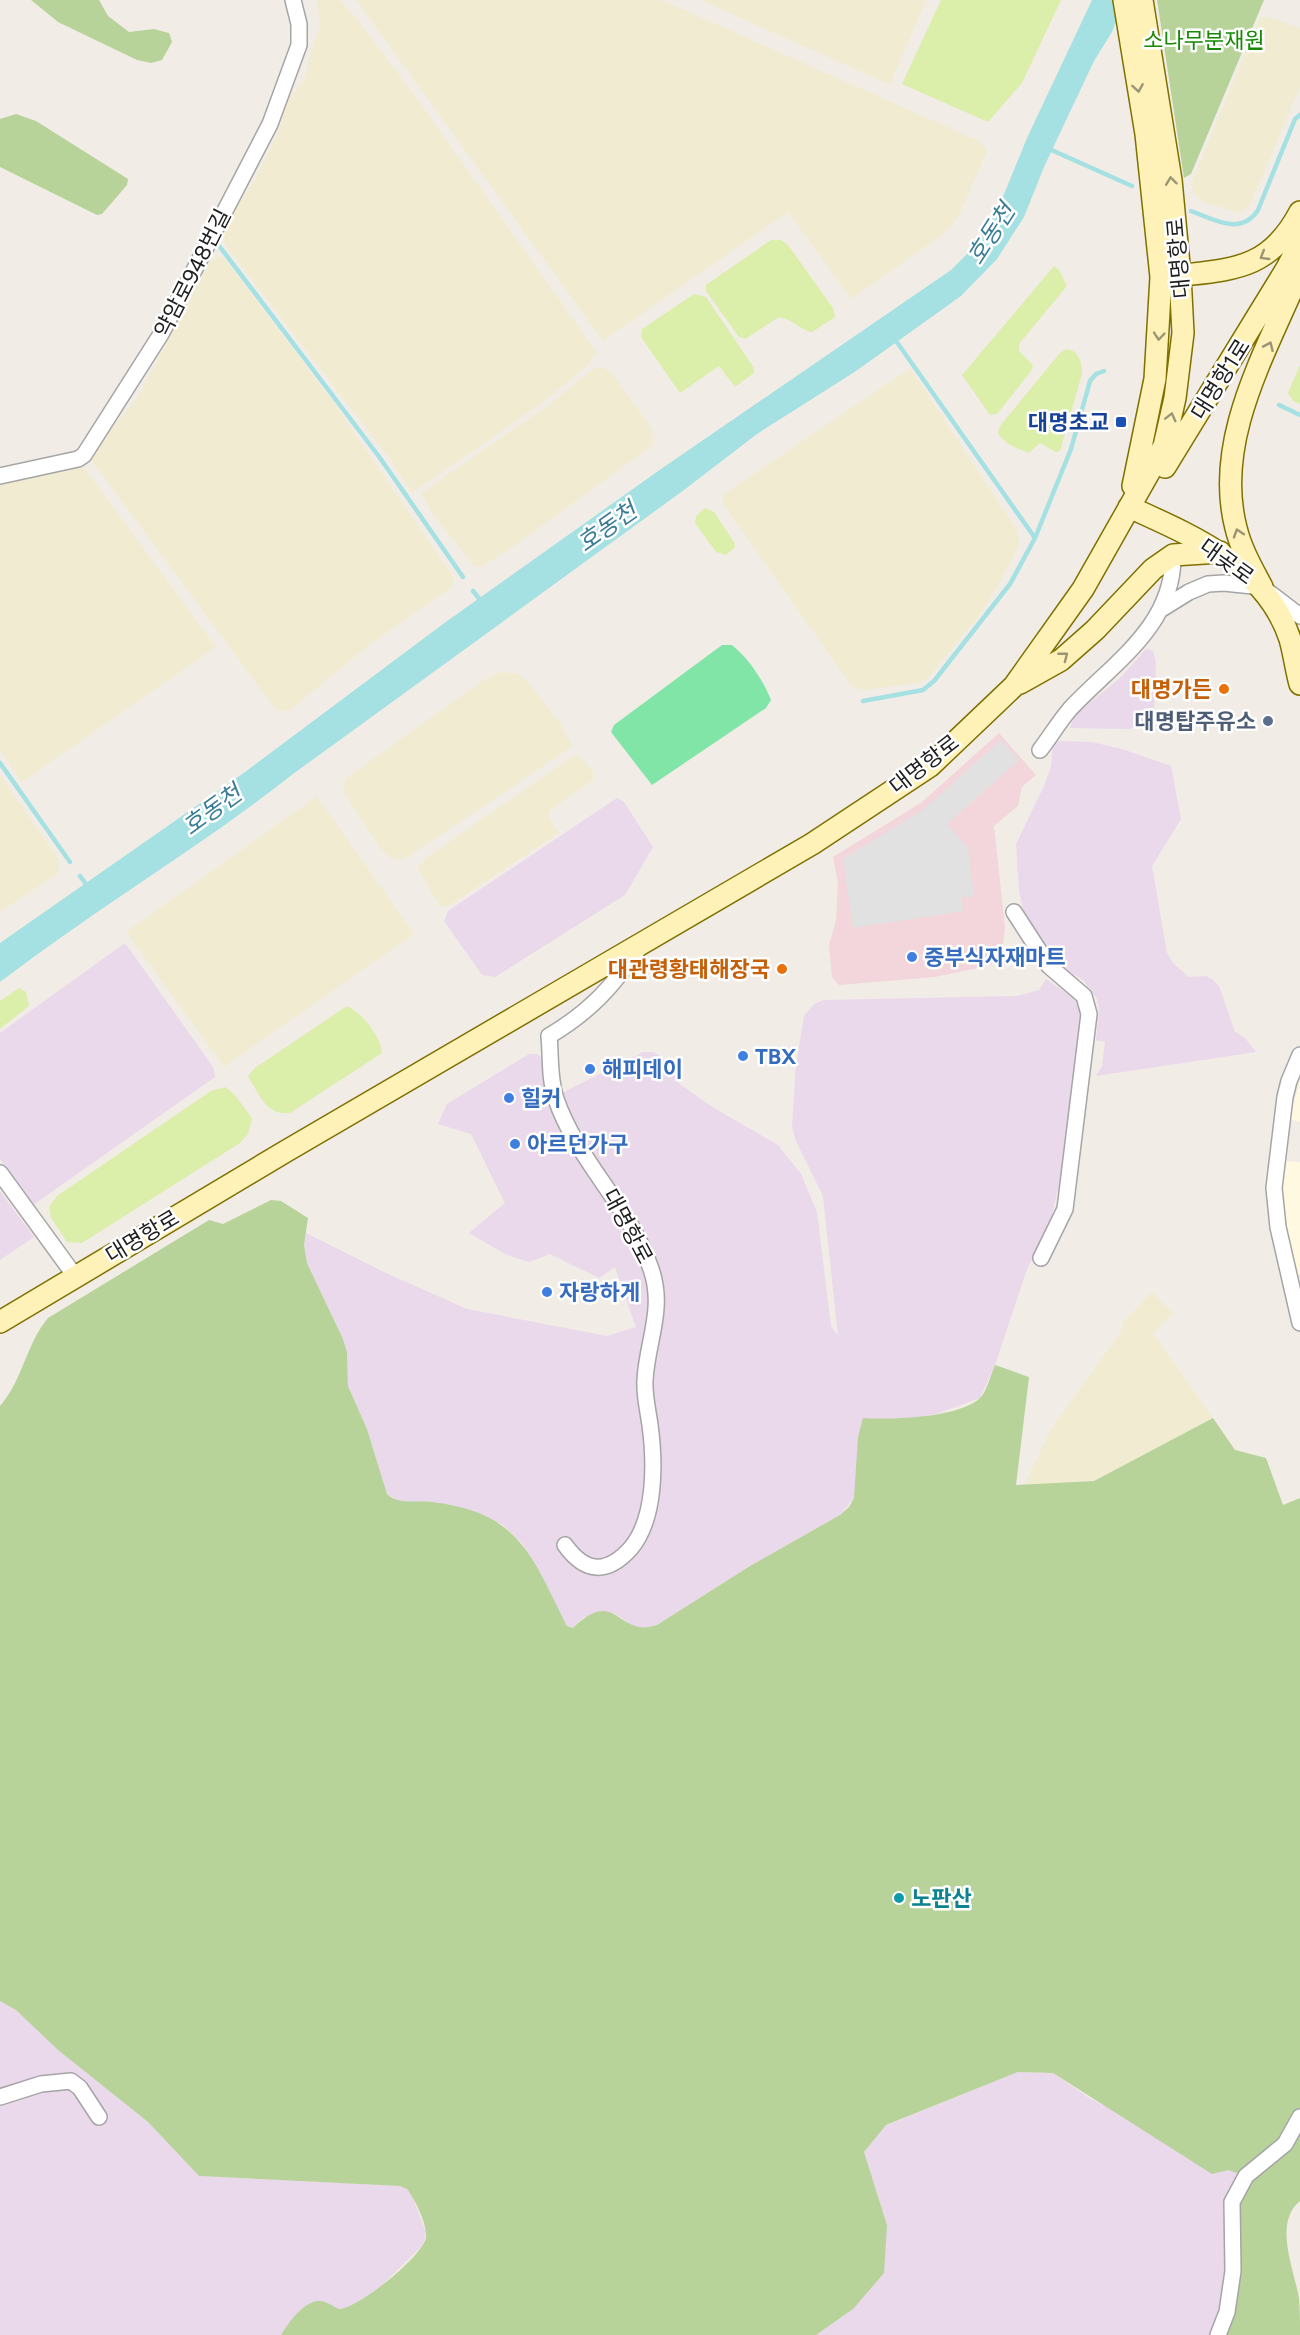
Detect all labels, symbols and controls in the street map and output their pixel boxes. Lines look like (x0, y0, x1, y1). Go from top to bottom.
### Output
park label: 소나무분재원 (1143, 27, 1265, 54)
one-way arrow (1132, 83, 1144, 92)
one-way arrow (1165, 177, 1178, 186)
water label: 호동천 (960, 196, 1022, 269)
street label: 약암로948번길 (148, 204, 236, 342)
street label: 대명항로 (1162, 216, 1195, 299)
one-way arrow (1260, 249, 1270, 260)
one-way arrow (1153, 331, 1166, 340)
street label: 대명항1로 (1185, 334, 1256, 425)
one-way arrow (1262, 341, 1274, 352)
place label: 대명초교 (1028, 409, 1109, 436)
one-way arrow (1163, 412, 1176, 422)
marker: 대명초교 (1114, 415, 1128, 429)
water label: 호동천 (571, 494, 645, 557)
one-way arrow (1233, 528, 1245, 539)
street label: 대곶로 (1194, 533, 1259, 590)
one-way arrow (1057, 652, 1068, 663)
place label: 대명가든 (1131, 676, 1212, 703)
marker: 대명가든 (1217, 682, 1231, 696)
place label: 대명탑주유소 (1135, 708, 1256, 735)
marker: 대명탑주유소 (1261, 714, 1275, 728)
street label: 대명항로 (884, 729, 965, 800)
water label: 호동천 (176, 777, 249, 841)
place label: 중부식자재마트 (924, 944, 1066, 971)
marker: 중부식자재마트 (905, 950, 919, 964)
place label: 대관령황태해장국 (608, 956, 770, 983)
marker: 대관령황태해장국 (775, 962, 789, 976)
place label: TBX (755, 1043, 796, 1070)
marker: TBX (736, 1049, 750, 1063)
place label: 해피데이 (602, 1056, 683, 1083)
marker: 해피데이 (583, 1062, 597, 1076)
place label: 힐커 (521, 1085, 561, 1112)
marker: 힐커 (502, 1091, 516, 1105)
place label: 아르던가구 (527, 1131, 628, 1158)
marker: 아르던가구 (508, 1137, 522, 1151)
street label: 대명항로 (597, 1184, 658, 1268)
street label: 대명항로 (101, 1204, 184, 1269)
place label: 자랑하게 (559, 1279, 640, 1306)
marker: 자랑하게 (540, 1285, 554, 1299)
place label: 노판산 (911, 1885, 972, 1912)
marker: 노판산 (892, 1891, 906, 1905)

